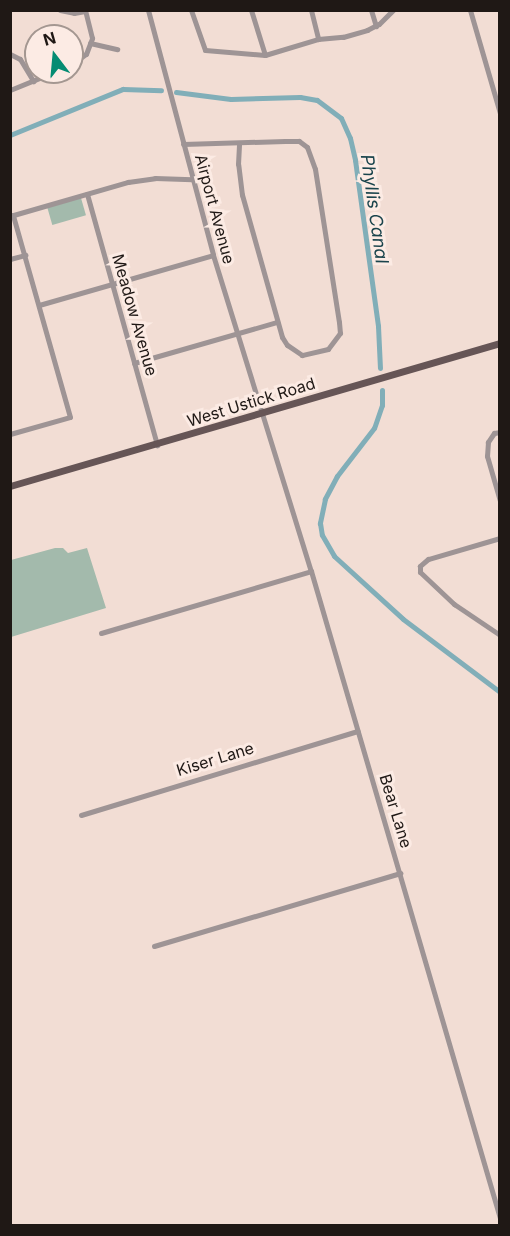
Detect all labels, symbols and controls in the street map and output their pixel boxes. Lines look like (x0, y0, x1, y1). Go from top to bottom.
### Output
north arrow (24, 24, 84, 84)
text: N (41, 27, 58, 50)
street label: Airport Avenue (191, 152, 239, 266)
water label: Phyllis Canal (356, 153, 392, 265)
street label: Meadow Avenue (108, 252, 162, 378)
street label: West Ustick Road (185, 373, 317, 431)
street label: Kiser Lane (174, 738, 256, 780)
street label: Bear Lane (376, 772, 416, 850)

